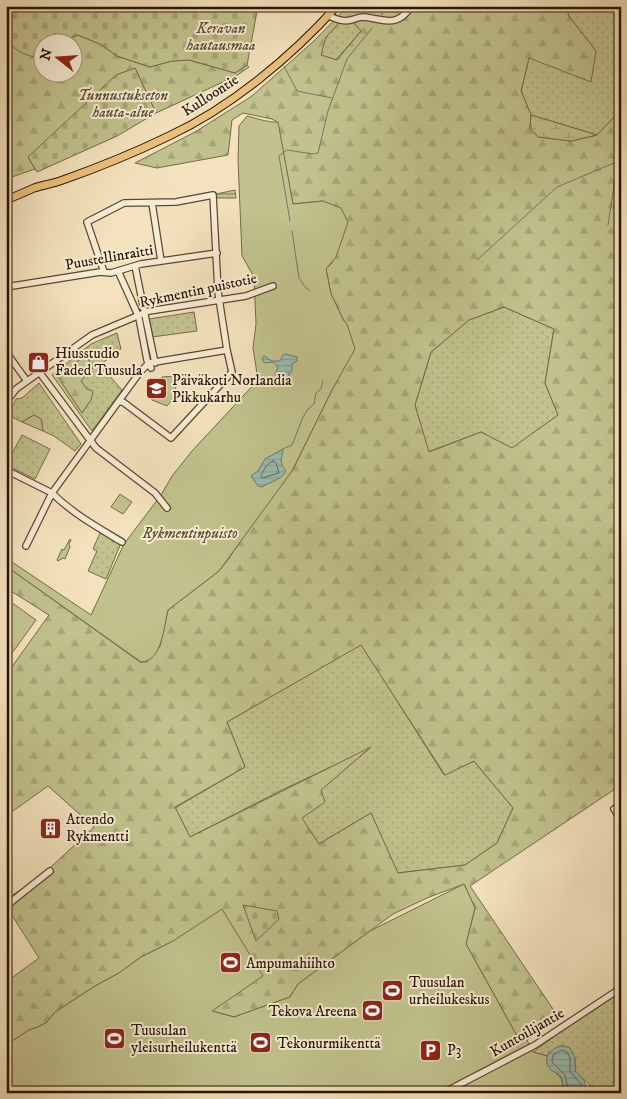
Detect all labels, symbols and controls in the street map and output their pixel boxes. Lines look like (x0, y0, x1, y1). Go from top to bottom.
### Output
park label: Keravan hautausmaa (185, 19, 256, 55)
north arrow (32, 32, 82, 82)
text: N (36, 46, 57, 63)
street label: Kulloontie (178, 70, 242, 121)
park label: Tunnustukseton hauta-alue (78, 86, 168, 122)
street label: Puustellinraitti (64, 240, 155, 275)
street label: Rykmentin puistotie (138, 269, 259, 312)
place label: Hiusstudio Faded Tuusula (55, 344, 143, 380)
shop icon: Hiusstudio Faded Tuusula (27, 350, 51, 374)
place label: Päiväkoti Norlandia Pikkukarhu (172, 371, 292, 407)
school or university icon: Päiväkoti Norlandia Pikkukarhu (144, 377, 168, 401)
park label: Rykmentinpuisto (141, 524, 238, 543)
place label: Attendo Rykmentti (66, 810, 129, 846)
building icon: Attendo Rykmentti (38, 816, 62, 840)
sports icon: Ampumahiihto (218, 951, 242, 975)
place label: Ampumahiihto (246, 954, 335, 973)
place label: Tuusulan urheilukeskus (409, 973, 490, 1009)
sports icon: Tuusulan urheilukeskus (381, 979, 405, 1003)
sports icon: Tekova Areena (361, 999, 385, 1023)
place label: Tekova Areena (268, 1002, 358, 1021)
street label: Kuntoilijantie (487, 1004, 568, 1061)
place label: Tuusulan yleisurheilukenttä (131, 1021, 238, 1057)
sports icon: Tuusulan yleisurheilukenttä (103, 1027, 127, 1051)
sports icon: Tekonurmikenttä (249, 1031, 273, 1055)
place label: Tekonurmikenttä (277, 1034, 381, 1053)
parking icon: P3 (419, 1038, 443, 1062)
place label: P3 (447, 1041, 461, 1060)

